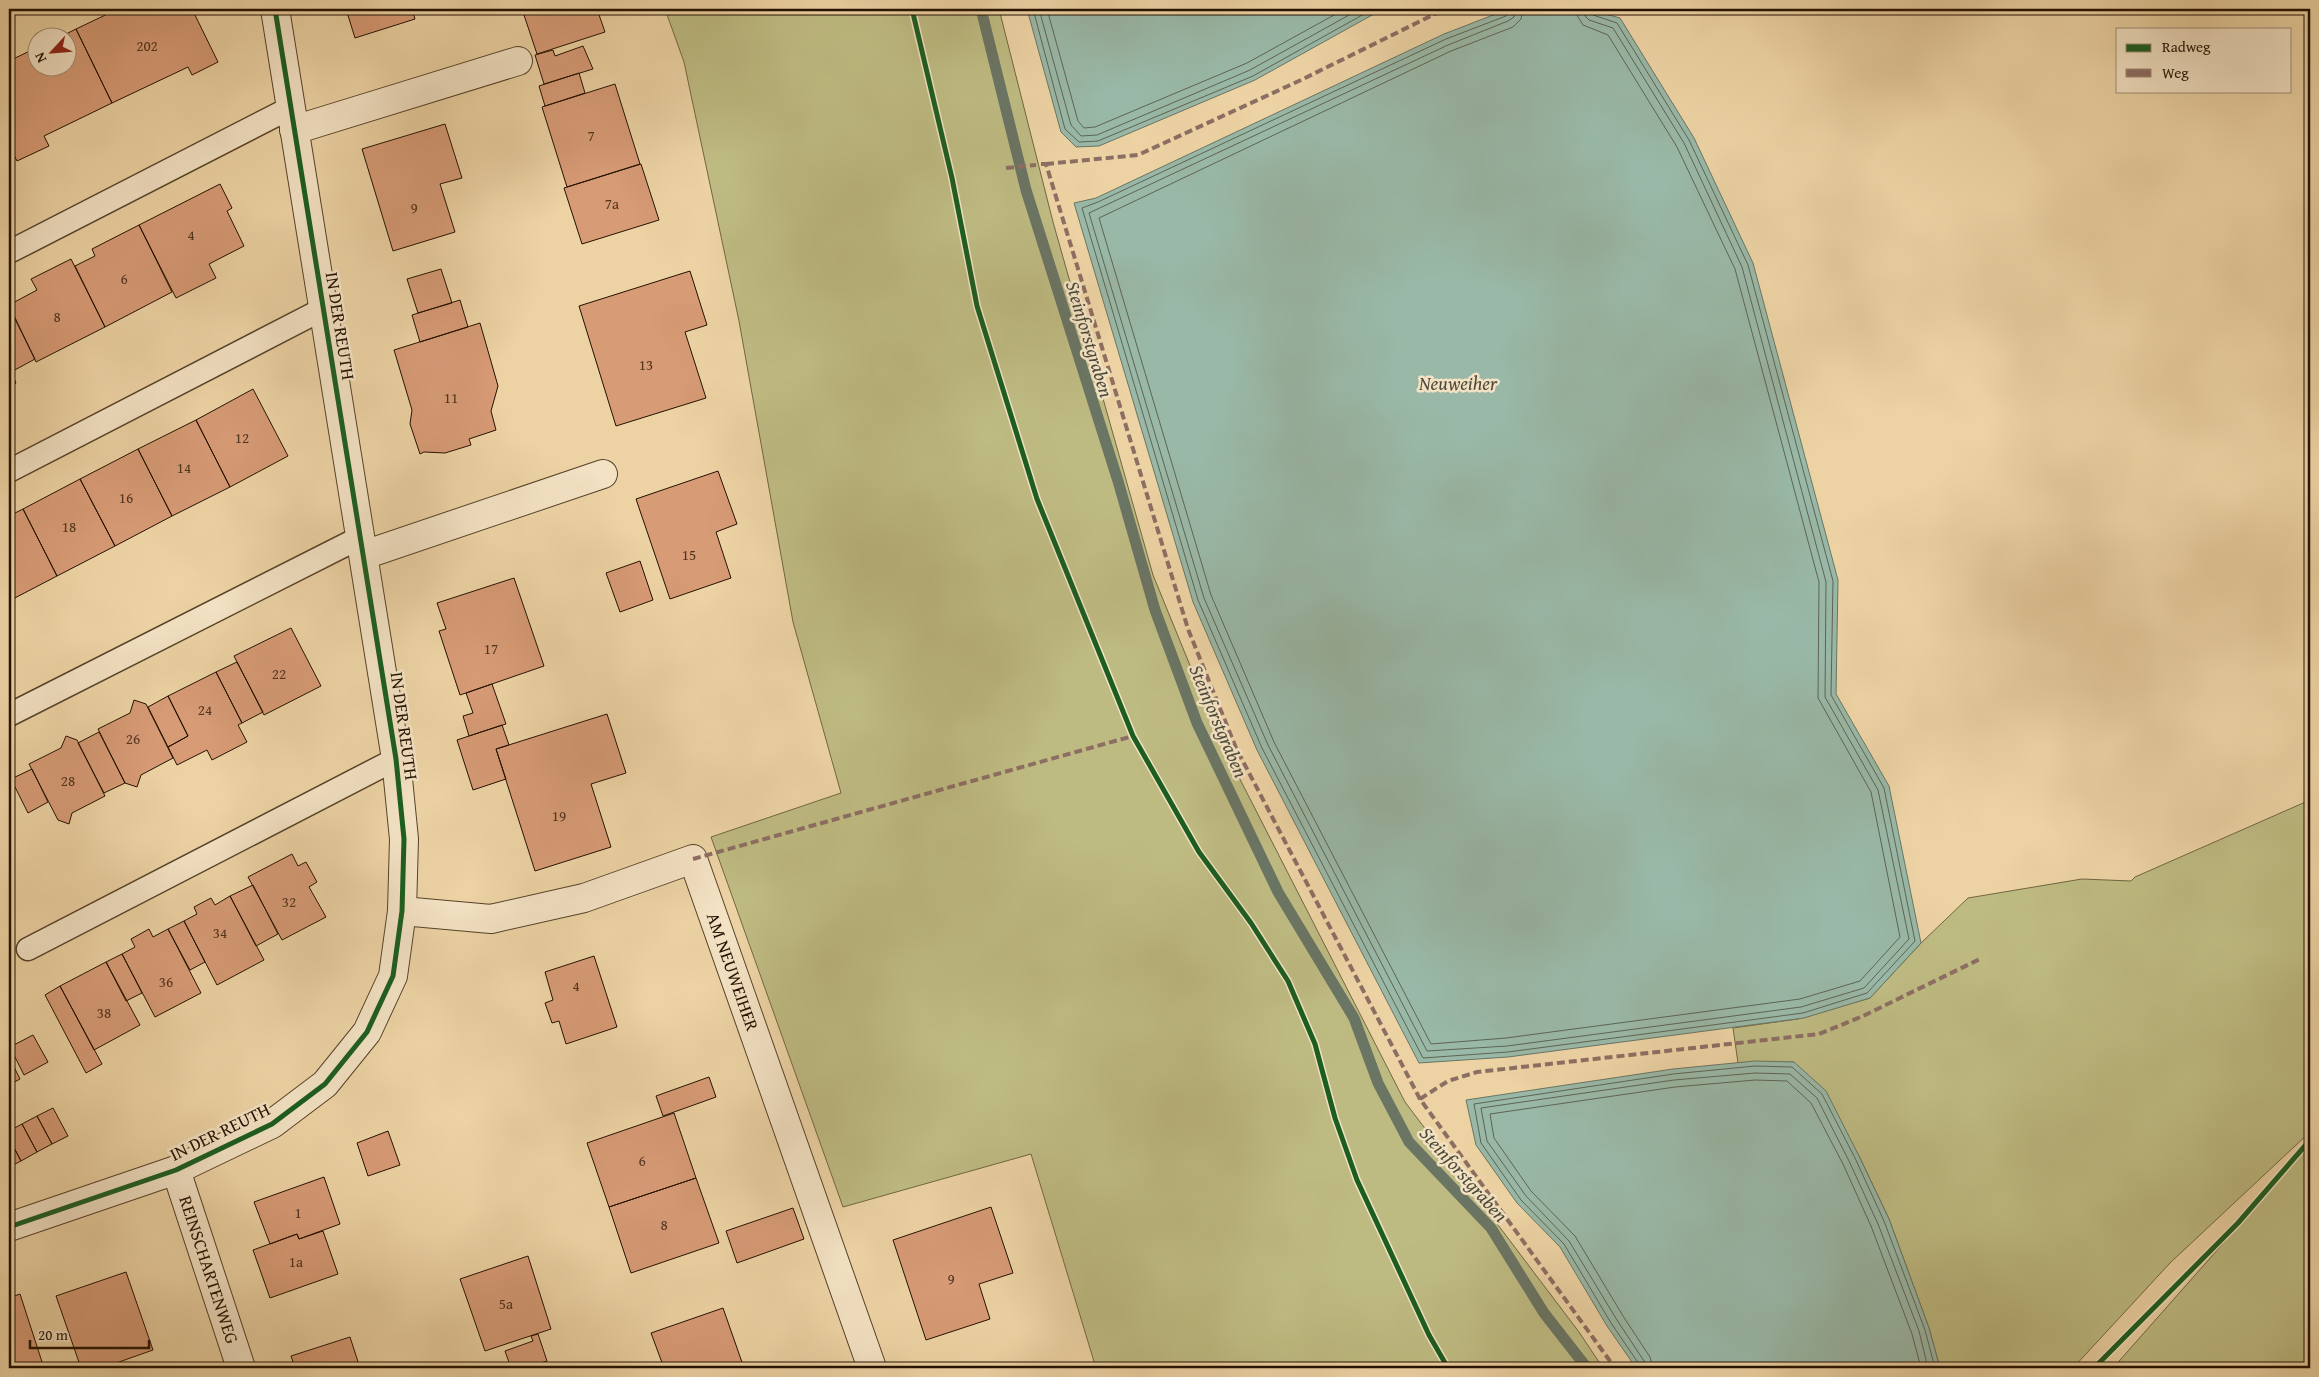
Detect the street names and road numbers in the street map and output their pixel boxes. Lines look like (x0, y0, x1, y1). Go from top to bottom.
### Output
street label: IN DER REUTH (319, 270, 362, 382)
street label: IN DER REUTH (384, 670, 425, 782)
street label: AM NEUWEIHER (700, 909, 767, 1035)
street label: IN DER REUTH (165, 1096, 275, 1168)
street label: REINSCHARTENWEG (172, 1192, 246, 1347)

